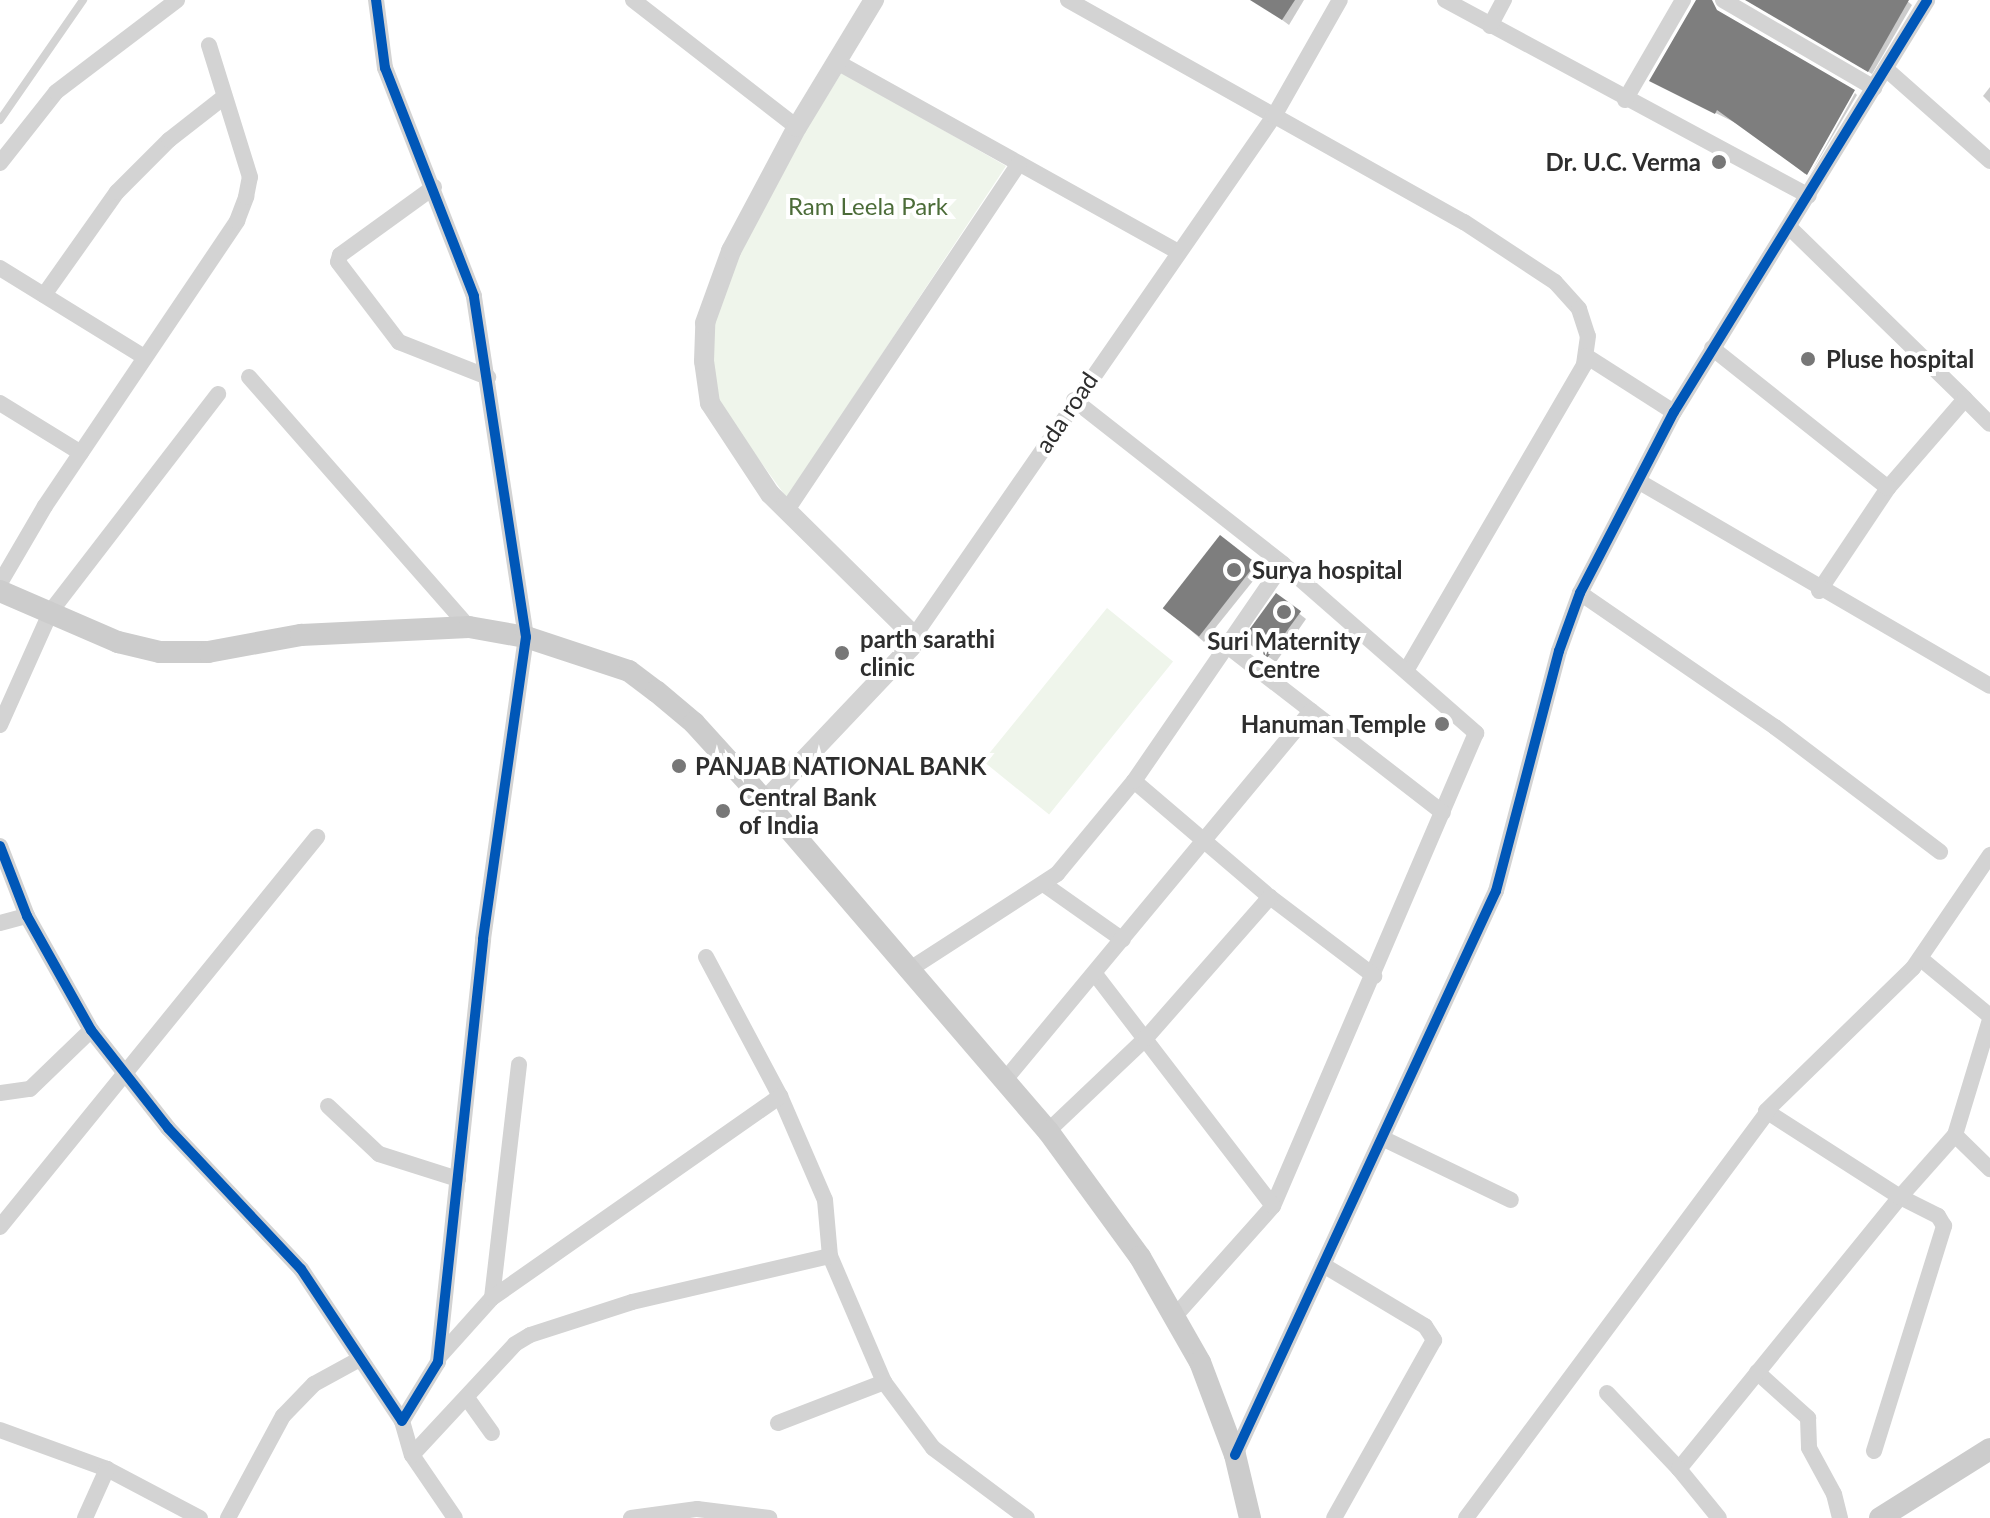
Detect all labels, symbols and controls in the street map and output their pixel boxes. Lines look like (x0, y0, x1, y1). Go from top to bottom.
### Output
place label: Dr. U.C. Verma (1545, 148, 1701, 176)
marker: Dr. U.C. Verma (1708, 151, 1730, 173)
park label: Ram Leela Park (788, 192, 948, 220)
place label: Pluse hospital (1826, 345, 1974, 373)
marker: Pluse hospital (1797, 348, 1819, 370)
street label: ada road (1029, 366, 1103, 458)
place label: Surya hospital (1252, 556, 1403, 584)
marker: Surya hospital (1223, 559, 1245, 581)
marker: Suri Maternity Centre (1273, 601, 1295, 623)
place label: parth sarathi clinic (860, 625, 995, 681)
place label: Suri Maternity Centre (1207, 627, 1361, 683)
marker: parth sarathi clinic (831, 642, 853, 664)
place label: Hanuman Temple (1240, 710, 1426, 738)
marker: Hanuman Temple (1433, 715, 1451, 733)
place label: PANJAB NATIONAL BANK (695, 752, 987, 780)
marker: PANJAB NATIONAL BANK (670, 757, 688, 775)
place label: Central Bank of India (739, 783, 877, 839)
marker: Central Bank of India (714, 802, 732, 820)

